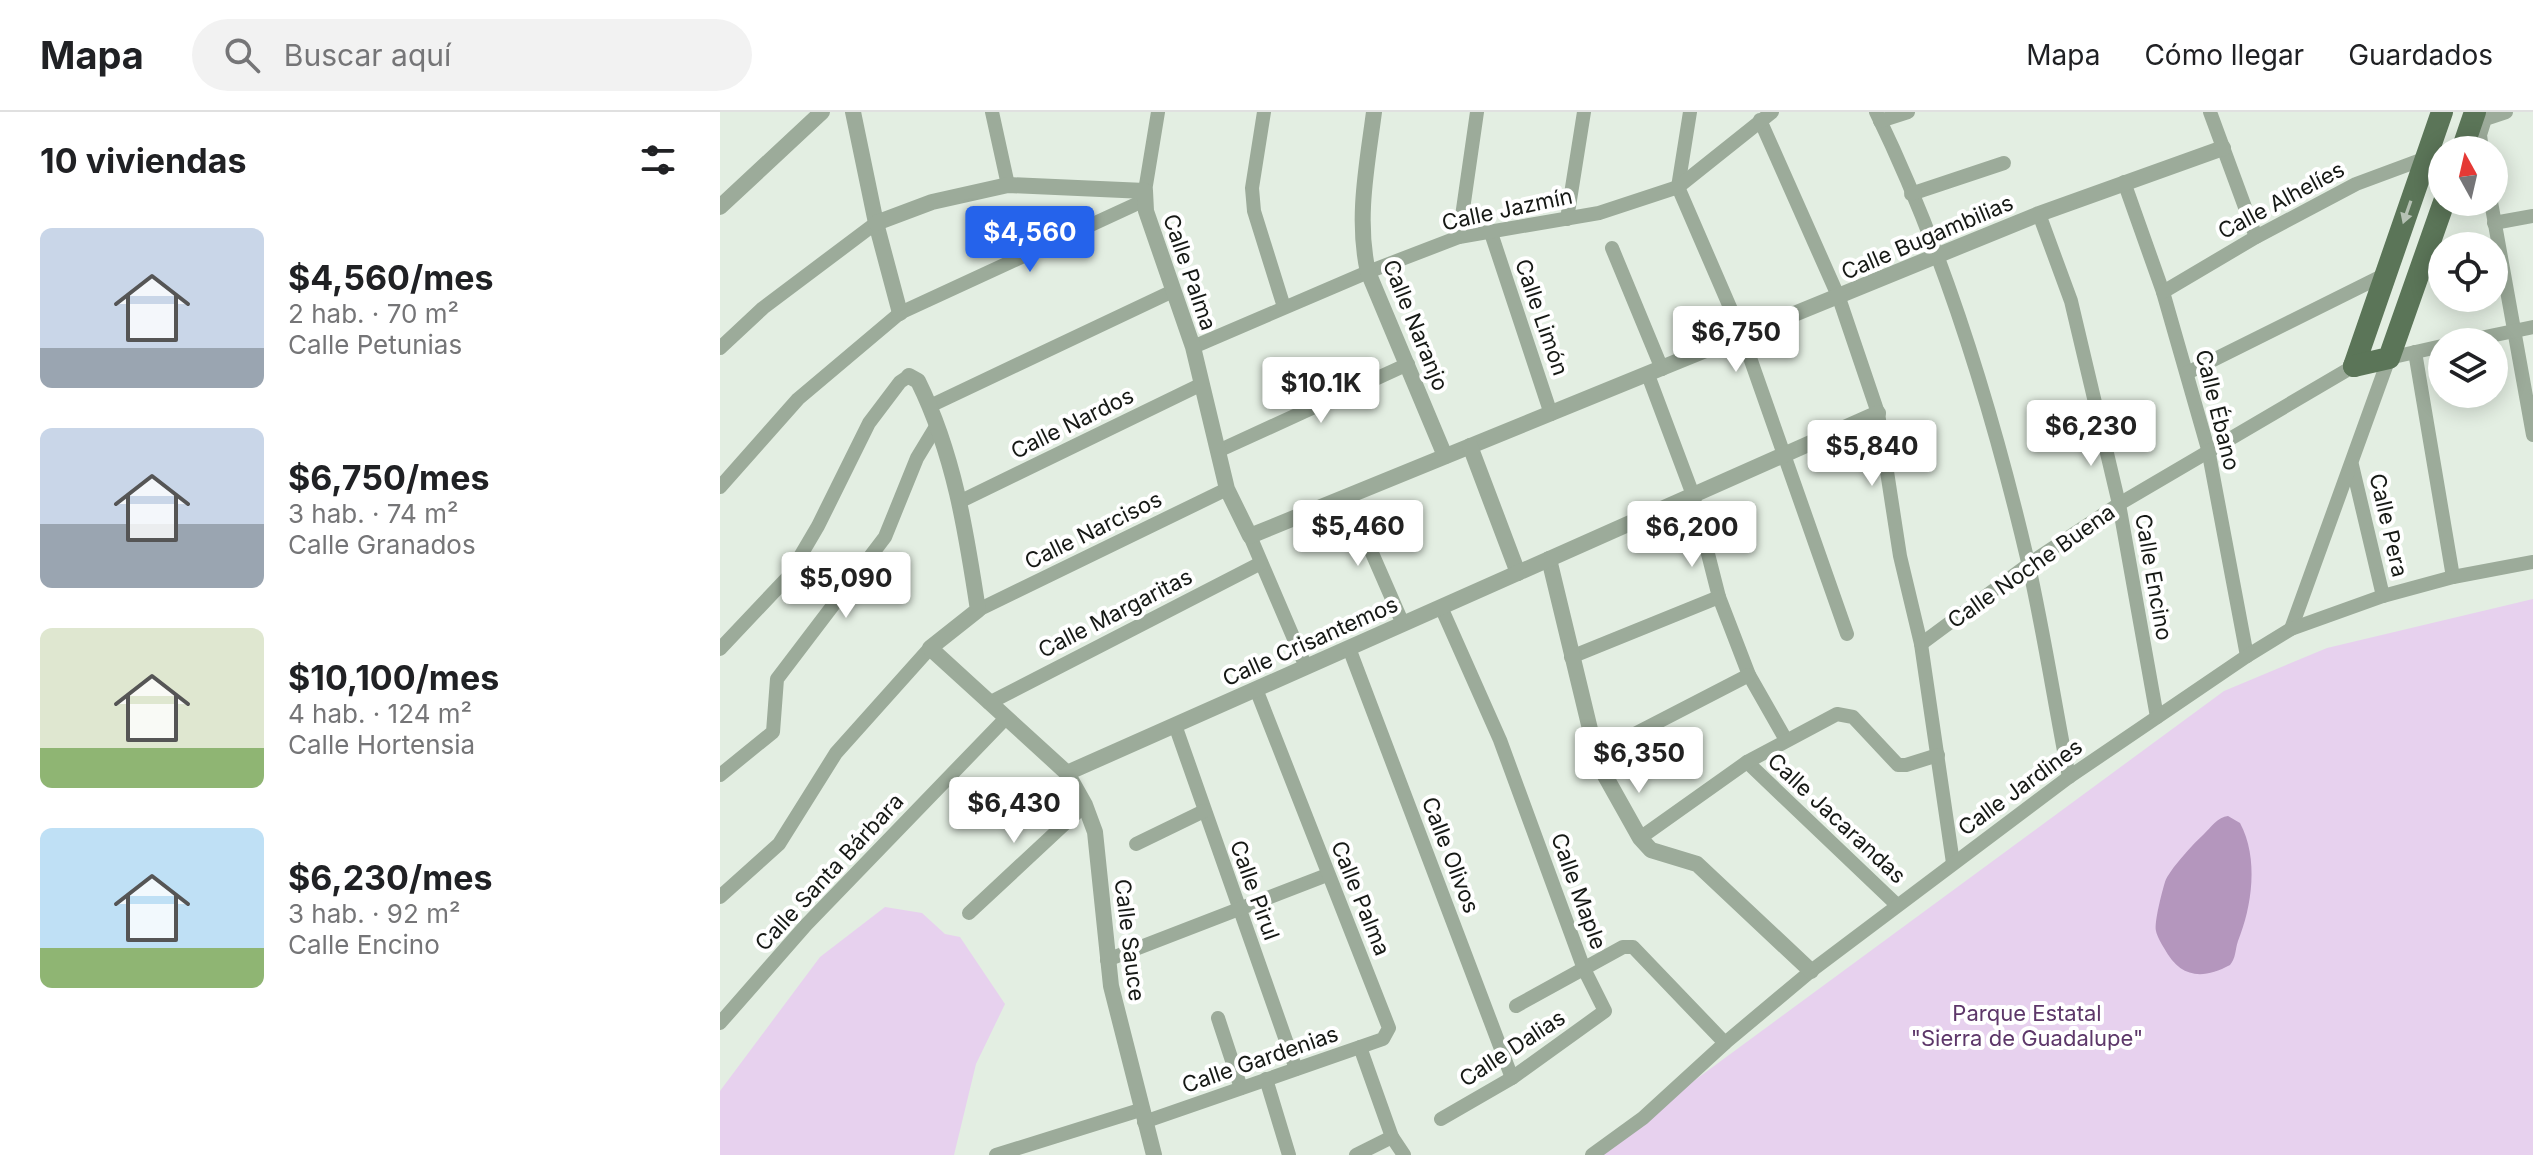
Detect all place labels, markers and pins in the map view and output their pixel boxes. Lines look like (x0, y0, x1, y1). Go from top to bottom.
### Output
pin: $4,560 (965, 206, 1095, 274)
pin: $6,750 (1671, 306, 1801, 374)
pin: $10.1K (1256, 357, 1386, 425)
pin: $6,230 (2026, 400, 2156, 468)
pin: $5,840 (1807, 420, 1937, 488)
pin: $5,460 (1293, 500, 1423, 568)
pin: $6,200 (1627, 501, 1757, 569)
pin: $5,090 (781, 552, 911, 620)
pin: $6,350 (1574, 727, 1704, 795)
pin: $6,430 (949, 777, 1079, 845)

